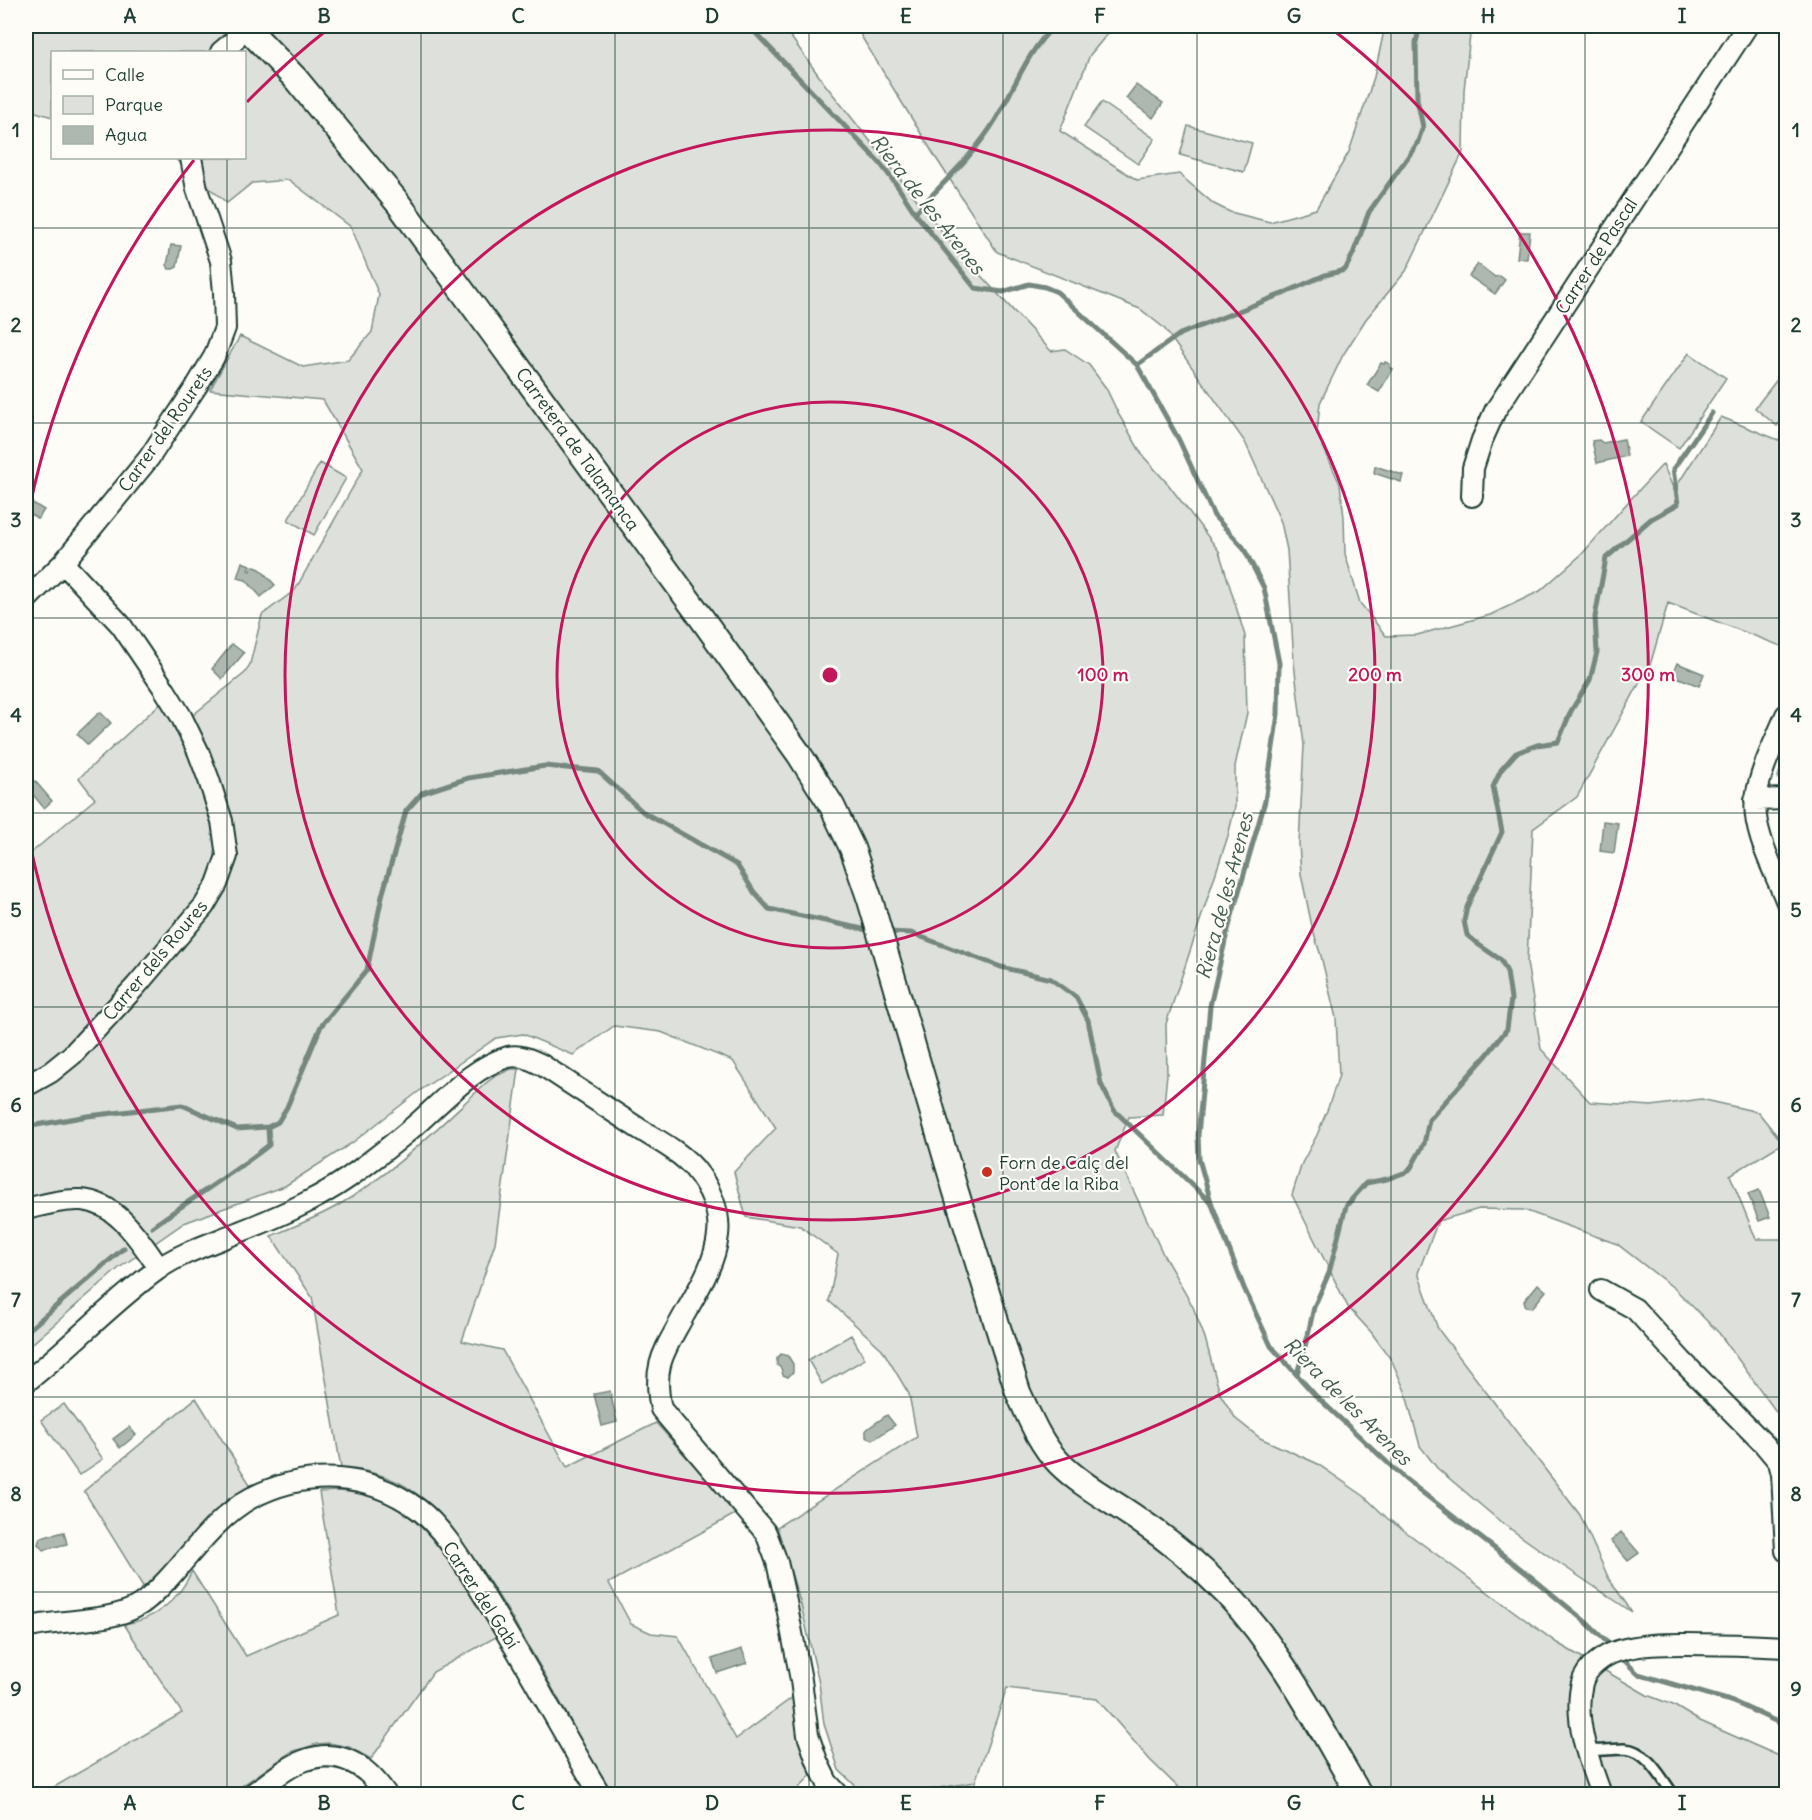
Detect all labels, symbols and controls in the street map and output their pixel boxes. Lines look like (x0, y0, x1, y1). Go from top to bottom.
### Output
text: A (124, 3, 137, 28)
text: B (317, 3, 331, 28)
text: C (511, 3, 525, 28)
text: D (705, 3, 719, 28)
text: E (900, 3, 912, 28)
text: F (1094, 3, 1106, 28)
text: G (1287, 3, 1301, 28)
text: H (1481, 3, 1495, 28)
text: I (1678, 3, 1687, 28)
legend (51, 51, 246, 159)
text: Calle (105, 63, 145, 86)
text: Parque (105, 93, 163, 116)
text: 1 (12, 117, 20, 142)
text: 1 (1792, 117, 1800, 142)
text: Agua (105, 123, 147, 146)
water label: Riera de les Arenes (865, 129, 992, 281)
street label: Carrer de Pascal (1550, 193, 1642, 319)
text: 2 (11, 312, 22, 337)
text: 2 (1791, 312, 1802, 337)
street label: Carrer del Rourets (113, 362, 217, 496)
street label: Carretera de Talamanca (511, 363, 645, 535)
text: 3 (10, 507, 22, 532)
text: 3 (1790, 507, 1802, 532)
text: 100 m (1078, 663, 1129, 686)
text: 200 m (1348, 663, 1402, 686)
text: 300 m (1621, 663, 1675, 686)
centre of rings (820, 665, 840, 685)
text: 4 (10, 702, 22, 727)
text: 4 (1790, 702, 1802, 727)
water label: Riera de les Arenes (1190, 808, 1259, 982)
street label: Carrer dels Roures (98, 895, 212, 1025)
text: 5 (10, 897, 22, 922)
text: 5 (1790, 897, 1802, 922)
text: 6 (10, 1092, 22, 1117)
text: 6 (1790, 1092, 1802, 1117)
place label: Forn de Calç del Pont de la Riba (999, 1151, 1129, 1195)
marker: Forn de Calç del Pont de la Riba (980, 1165, 994, 1179)
text: 7 (11, 1287, 21, 1312)
text: 7 (1791, 1287, 1801, 1312)
water label: Riera de les Arenes (1279, 1332, 1419, 1472)
text: 8 (10, 1481, 22, 1506)
text: 8 (1790, 1481, 1802, 1506)
street label: Carrer del Gabí (438, 1537, 524, 1653)
text: 9 (10, 1676, 22, 1701)
text: 9 (1790, 1676, 1802, 1701)
text: A (124, 1790, 137, 1815)
text: B (317, 1790, 331, 1815)
text: C (511, 1790, 525, 1815)
text: D (705, 1790, 719, 1815)
text: E (900, 1790, 912, 1815)
text: F (1094, 1790, 1106, 1815)
text: G (1287, 1790, 1301, 1815)
text: H (1481, 1790, 1495, 1815)
text: I (1678, 1790, 1687, 1815)

